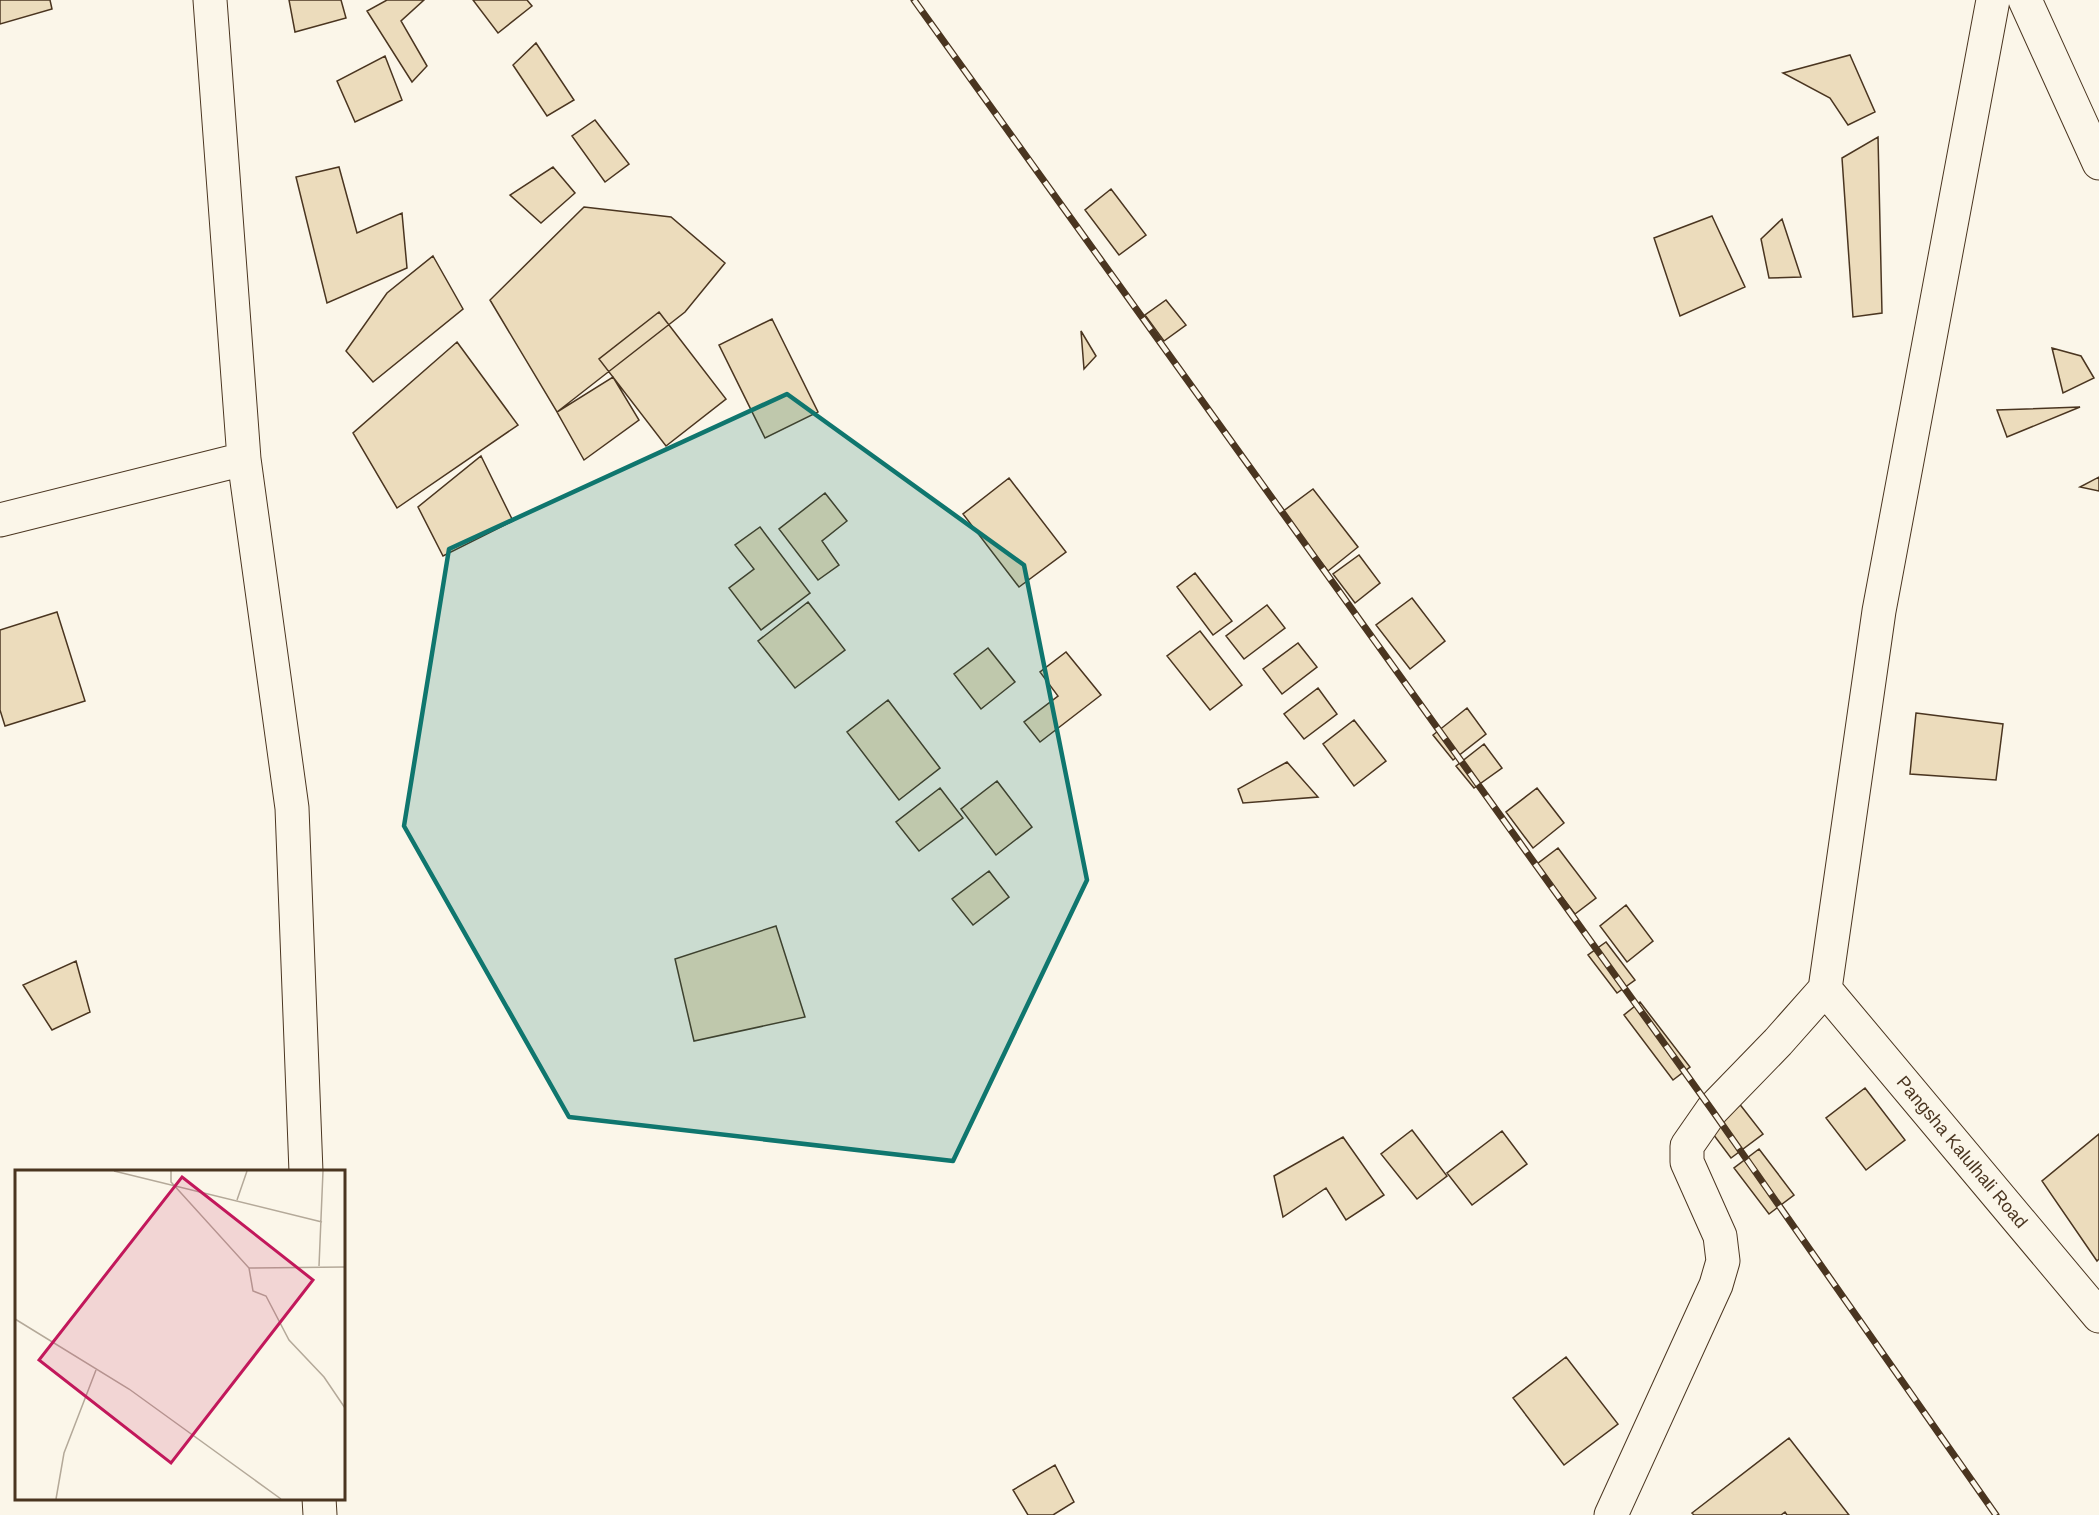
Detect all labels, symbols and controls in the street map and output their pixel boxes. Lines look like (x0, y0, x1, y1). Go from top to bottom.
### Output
street label: Pangsha Kalulhali Road (1893, 1072, 2031, 1232)
inset map (15, 1170, 345, 1500)

